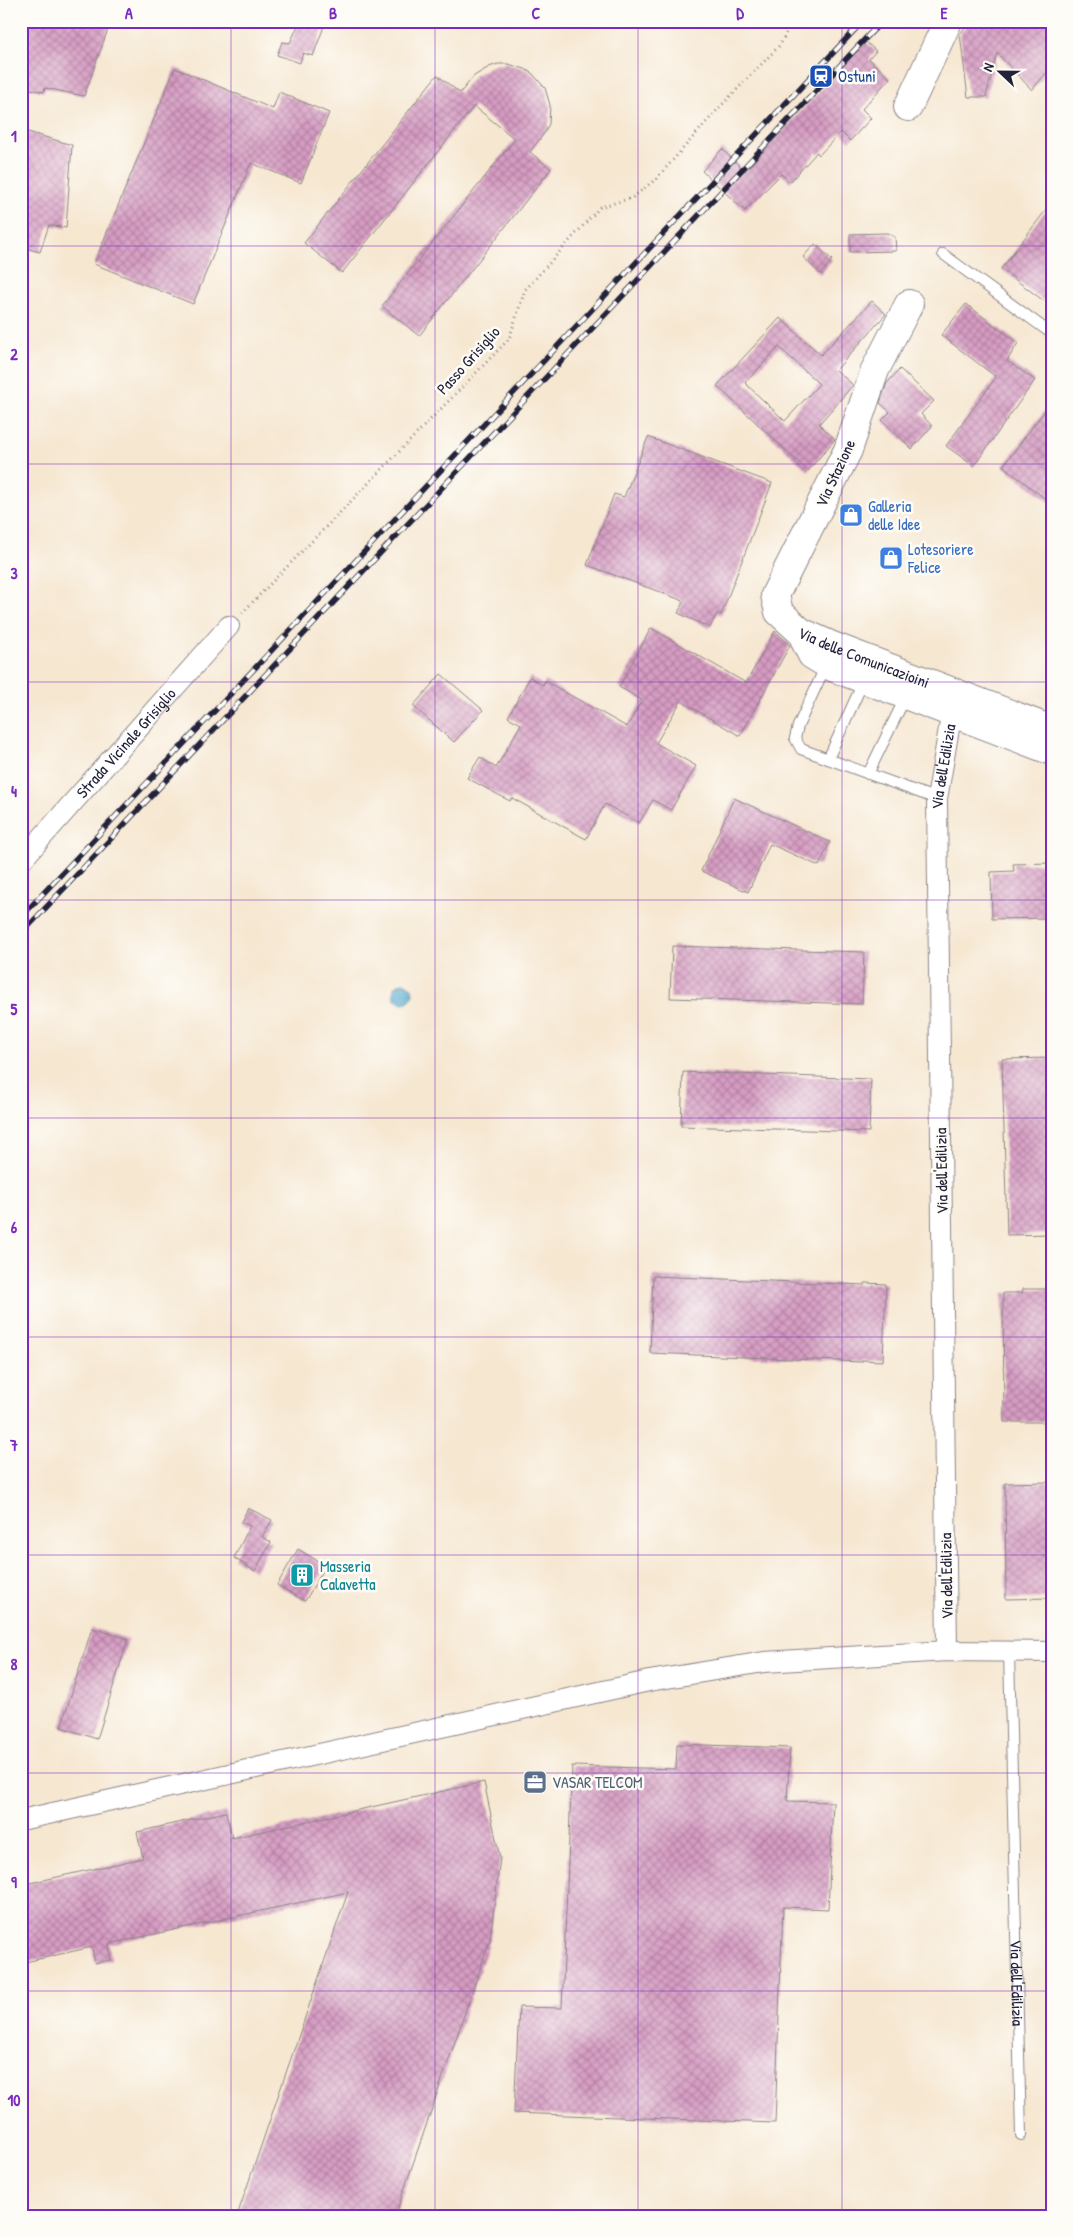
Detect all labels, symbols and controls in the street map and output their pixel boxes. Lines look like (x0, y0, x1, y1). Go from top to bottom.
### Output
text: A (125, 2, 133, 24)
text: B (329, 2, 337, 24)
text: C (532, 2, 541, 24)
text: D (736, 2, 744, 24)
text: E (940, 2, 948, 24)
north arrow (976, 48, 1026, 98)
text: N (977, 59, 998, 74)
station icon: Ostuni (808, 63, 834, 89)
place label: Ostuni (838, 65, 876, 87)
text: 1 (11, 125, 17, 147)
street label: Passo Grisiglio (431, 321, 505, 399)
text: 2 (10, 343, 18, 365)
street label: Via Stazione (810, 435, 860, 510)
place label: Galleria delle Idee (868, 495, 921, 535)
shop icon: Galleria delle Idee (838, 502, 864, 528)
place label: Lotesoriere Felice (907, 538, 974, 578)
shop icon: Lotesoriere Felice (878, 545, 904, 571)
text: 3 (10, 562, 18, 584)
street label: Via delle Comunicazioini (795, 621, 933, 693)
street label: Strada Vicinale Grisiglio (71, 682, 181, 803)
street label: Via dell'Edilizia (926, 722, 961, 809)
text: 4 (11, 780, 17, 802)
text: 5 (11, 998, 18, 1020)
street label: Via dell'Edilizia (929, 1128, 953, 1214)
text: 6 (11, 1216, 18, 1238)
text: 7 (9, 1434, 18, 1456)
street label: Via dell'Edilizia (934, 1533, 958, 1619)
place label: Masseria Calavetta (320, 1555, 376, 1595)
building icon: Masseria Calavetta (289, 1562, 315, 1588)
text: 8 (11, 1653, 18, 1675)
office icon: VASAR TELCOM (522, 1769, 548, 1795)
place label: VASAR TELCOM (552, 1771, 643, 1793)
text: 9 (11, 1871, 17, 1893)
street label: Via dell'Edilizia (1005, 1940, 1029, 2026)
text: 10 (8, 2089, 20, 2111)

